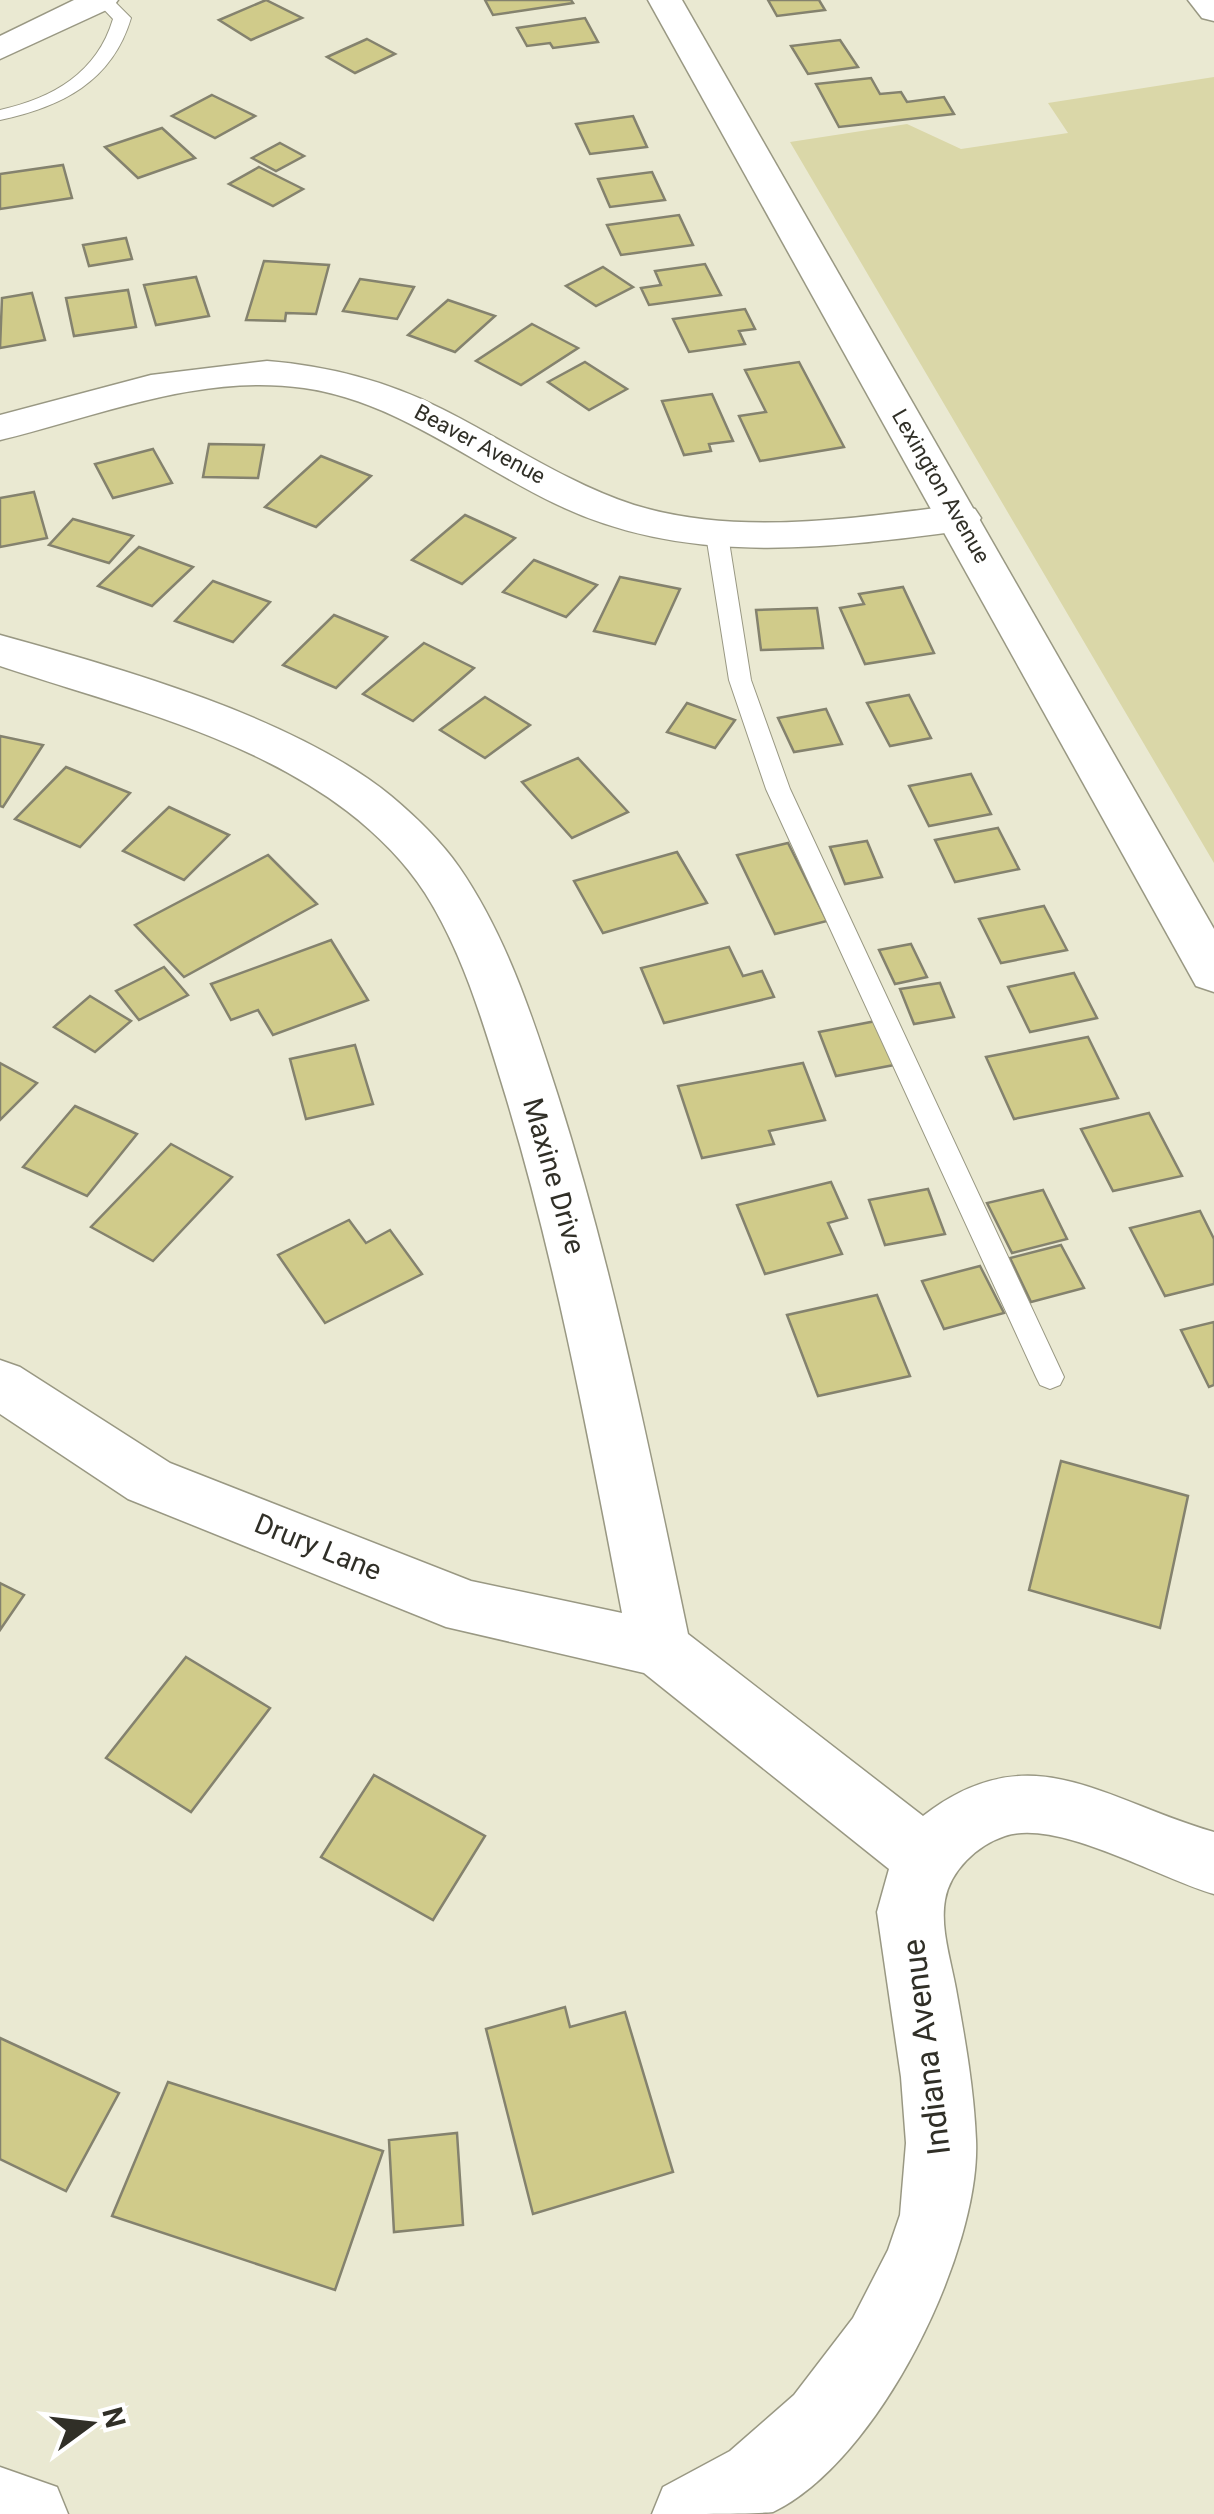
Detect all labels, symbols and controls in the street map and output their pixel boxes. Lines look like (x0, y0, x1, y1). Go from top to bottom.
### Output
street label: Beaver Avenue (410, 399, 550, 489)
street label: Lexington Avenue (887, 405, 995, 567)
street label: Maxine Drive (516, 1094, 592, 1258)
street label: Drury Lane (250, 1507, 386, 1587)
street label: Indiana Avenue (894, 1937, 958, 2157)
north arrow (40, 2374, 140, 2474)
text: N (95, 2404, 132, 2431)

